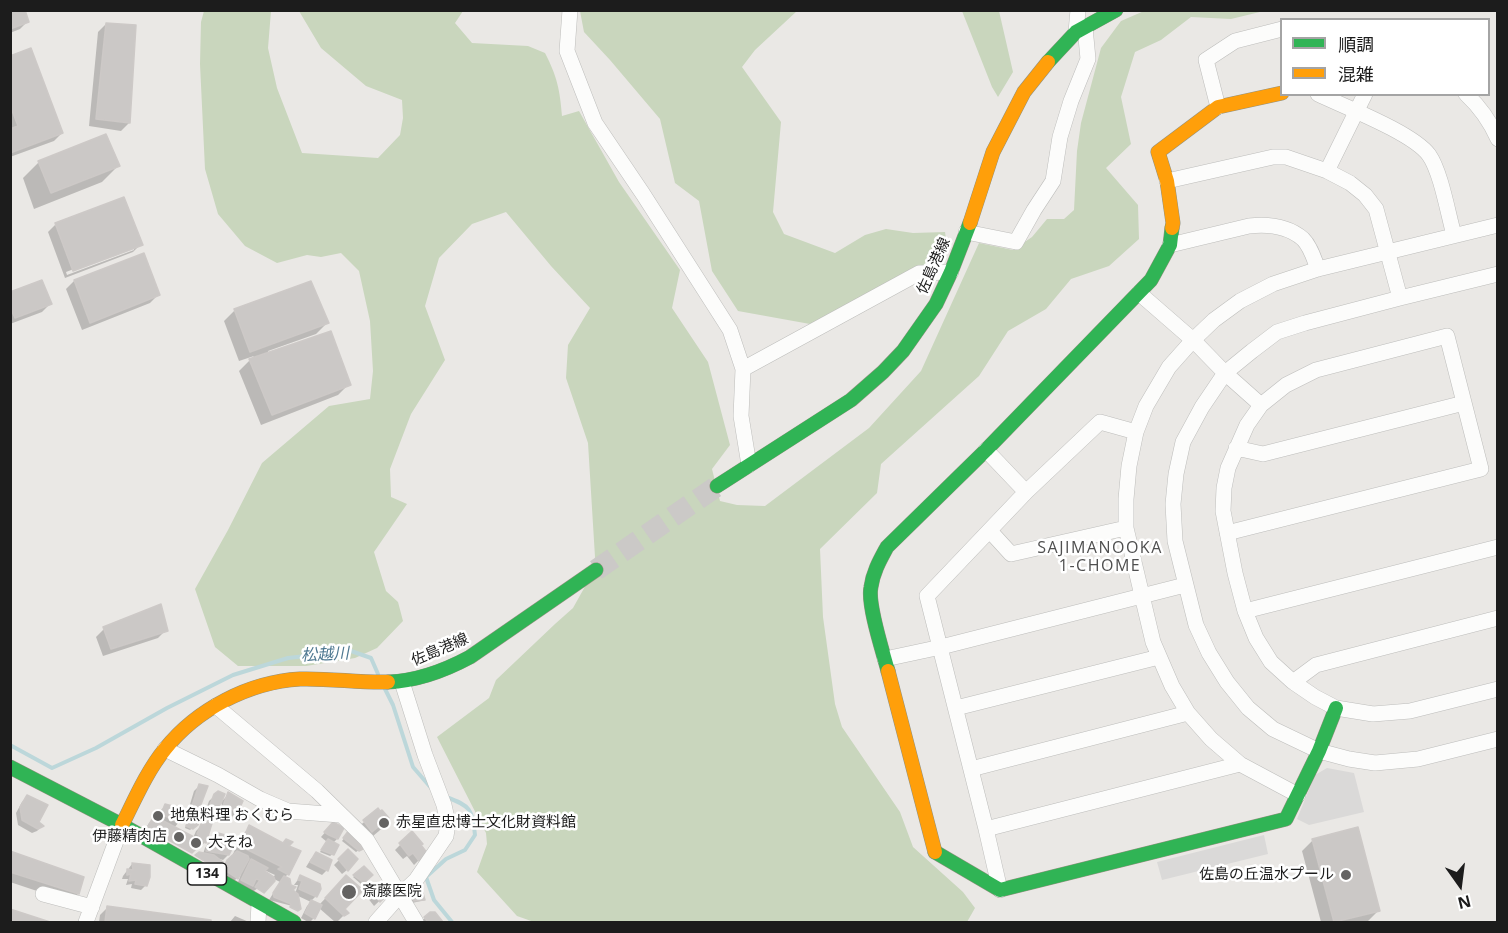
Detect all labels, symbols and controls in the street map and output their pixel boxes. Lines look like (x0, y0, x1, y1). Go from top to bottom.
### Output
legend (1280, 18, 1490, 96)
text: 順調 (1338, 32, 1374, 56)
text: 混雑 (1338, 62, 1374, 86)
street label: 佐島港線 (914, 235, 954, 297)
district label: SAJIMANOOKA 1-CHOME (1037, 538, 1163, 576)
street label: 佐島港線 (409, 630, 471, 670)
water label: 松越川 (301, 644, 349, 666)
place label: 地魚料理 おくむら (170, 807, 294, 825)
marker: 地魚料理 おくむら (151, 809, 165, 823)
place label: 赤星直忠博士文化財資料館 (396, 814, 576, 832)
marker: 赤星直忠博士文化財資料館 (377, 816, 391, 830)
place label: 伊藤精肉店 (92, 828, 167, 846)
marker: 伊藤精肉店 (172, 830, 186, 844)
place label: 大そね (208, 834, 253, 852)
marker: 大そね (189, 836, 203, 850)
north arrow (1430, 855, 1490, 915)
road number: 134 (188, 863, 226, 885)
place label: 佐島の丘温水プール (1199, 866, 1334, 884)
marker: 佐島の丘温水プール (1339, 868, 1353, 882)
marker: 斎藤医院 (340, 883, 358, 901)
place label: 斎藤医院 (362, 883, 422, 901)
text: N (1455, 890, 1473, 915)

